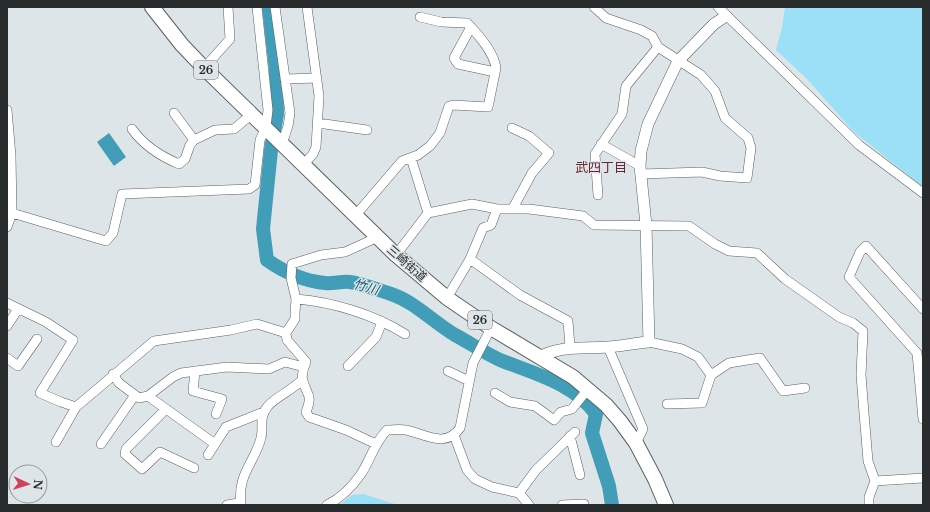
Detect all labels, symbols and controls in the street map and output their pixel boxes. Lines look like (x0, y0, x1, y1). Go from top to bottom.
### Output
road number: 26 (194, 61, 218, 79)
district label: 武四丁目 (575, 159, 627, 176)
street label: 三崎街道 (384, 242, 430, 284)
water label: 竹川 (351, 275, 383, 299)
road number: 26 (468, 311, 492, 329)
north arrow (8, 464, 48, 504)
text: N (31, 479, 45, 491)

